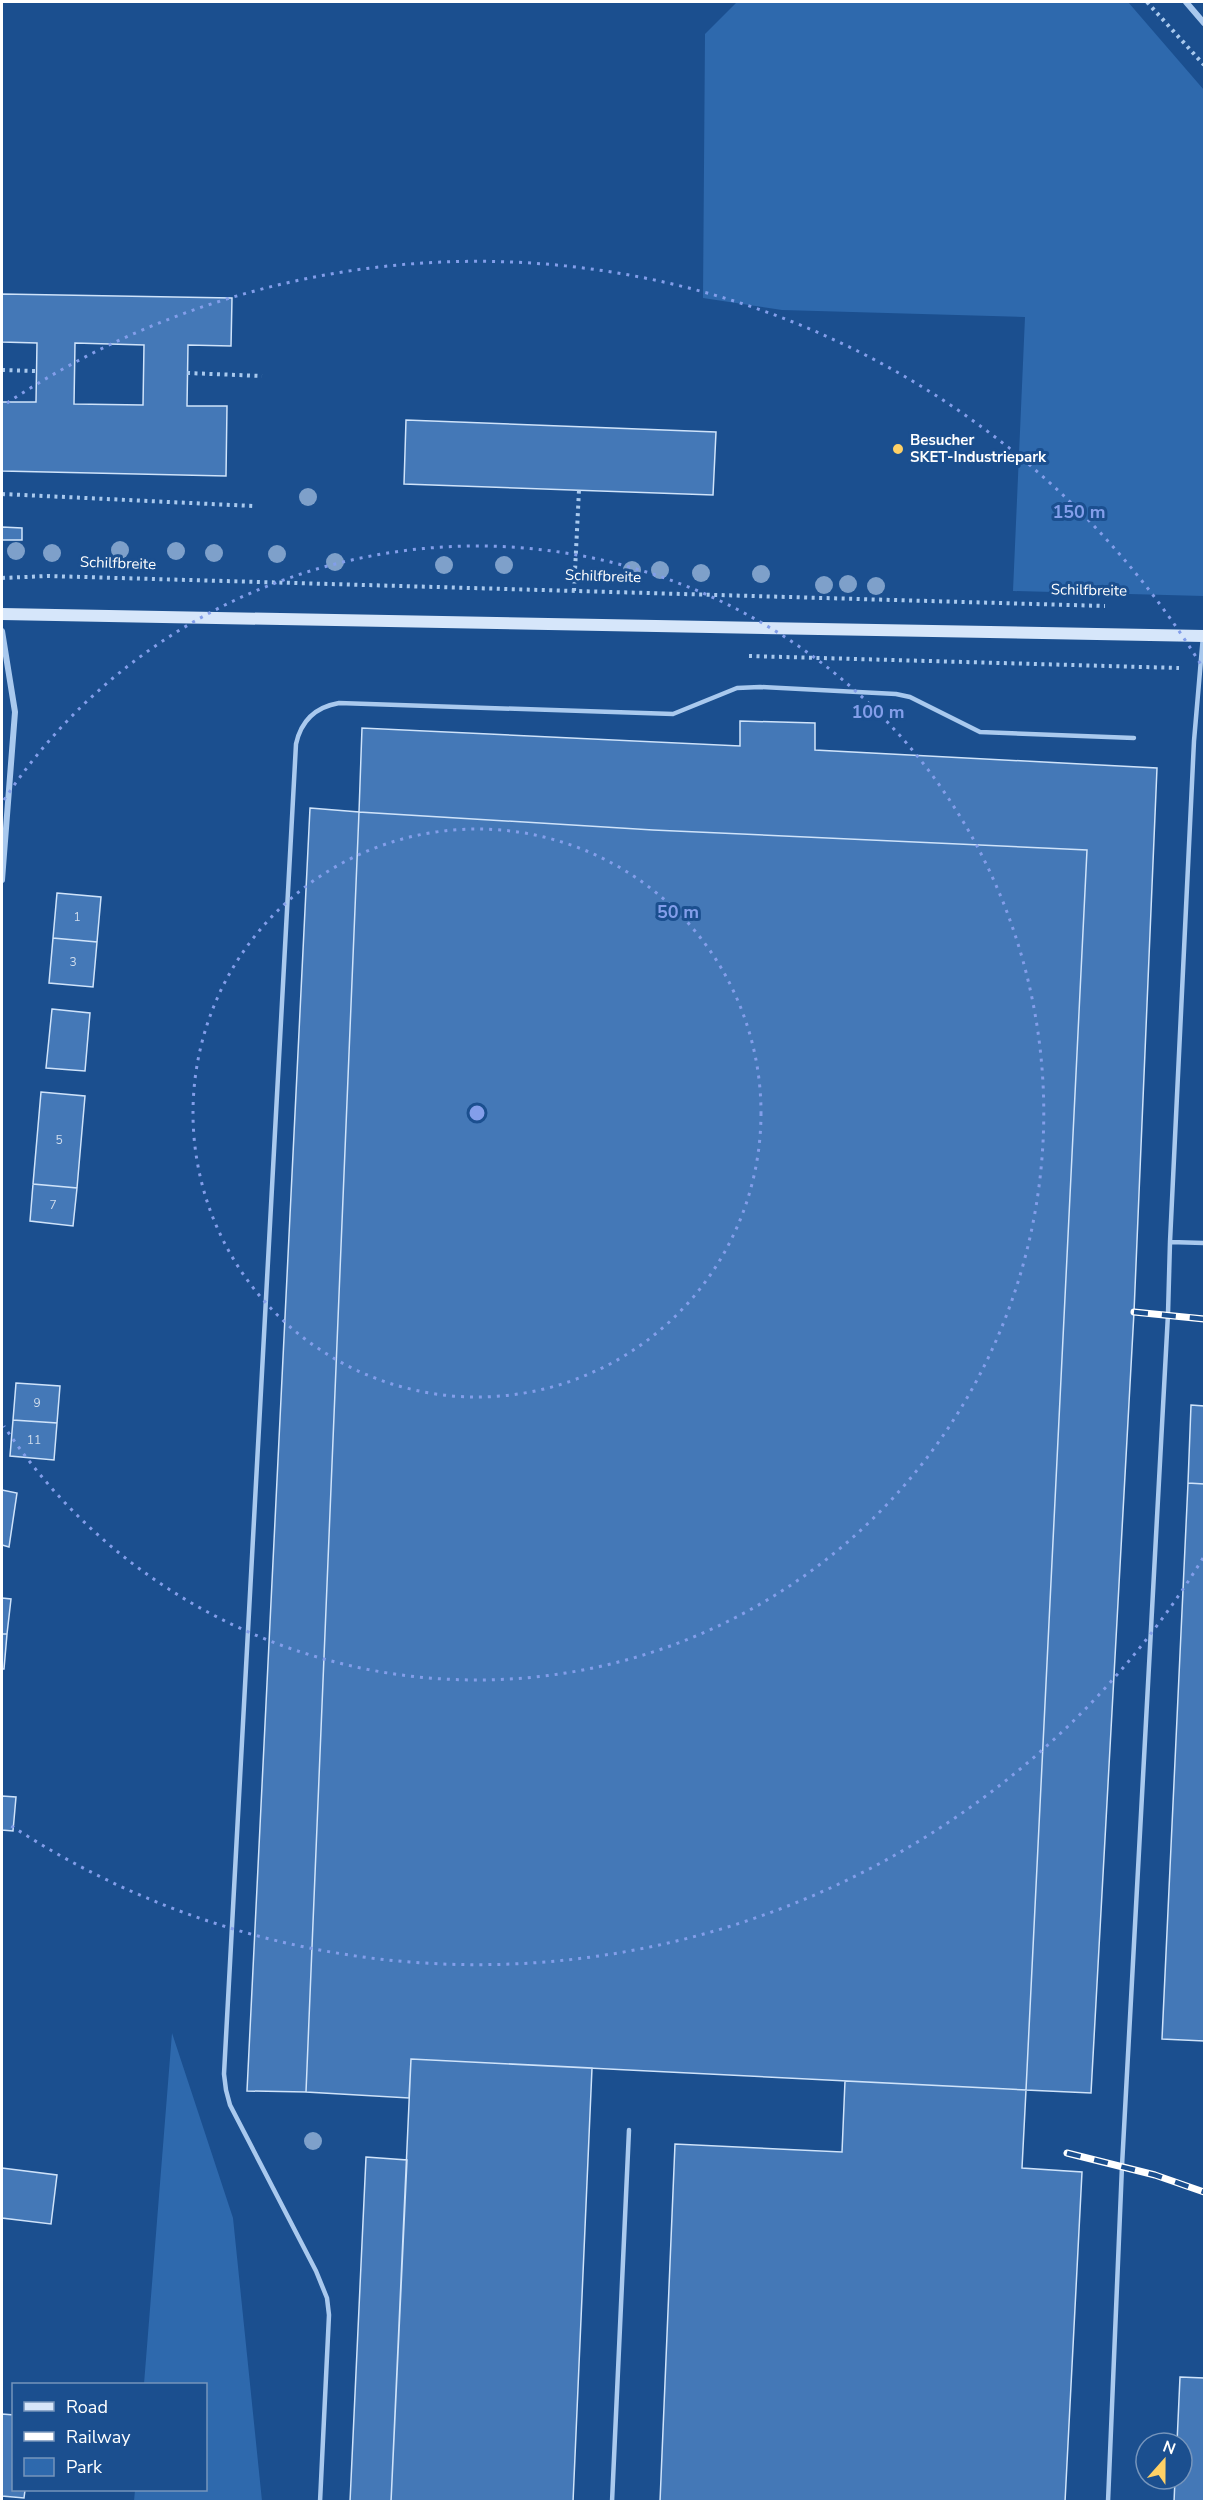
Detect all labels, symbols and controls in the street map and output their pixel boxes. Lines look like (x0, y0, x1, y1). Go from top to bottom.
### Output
place label: Besucher SKET-Industriepark (910, 430, 1047, 467)
marker: Besucher SKET-Industriepark (891, 442, 905, 456)
text: 150 m (1052, 500, 1106, 524)
street label: Schilfbreite (80, 552, 156, 574)
street label: Schilfbreite (565, 565, 641, 587)
street label: Schilfbreite (1051, 579, 1127, 601)
text: 100 m (851, 700, 905, 724)
text: 50 m (657, 900, 699, 924)
house number: 1 (73, 909, 81, 925)
house number: 3 (69, 954, 77, 970)
centre of rings (467, 1103, 487, 1123)
house number: 5 (55, 1132, 63, 1148)
house number: 7 (49, 1197, 57, 1213)
house number: 9 (33, 1395, 41, 1411)
house number: 11 (27, 1432, 41, 1448)
legend (12, 2383, 207, 2491)
text: Road (66, 2395, 108, 2419)
text: Railway (66, 2425, 131, 2449)
north arrow (1134, 2431, 1194, 2491)
text: N (1159, 2436, 1179, 2460)
text: Park (66, 2455, 103, 2479)

